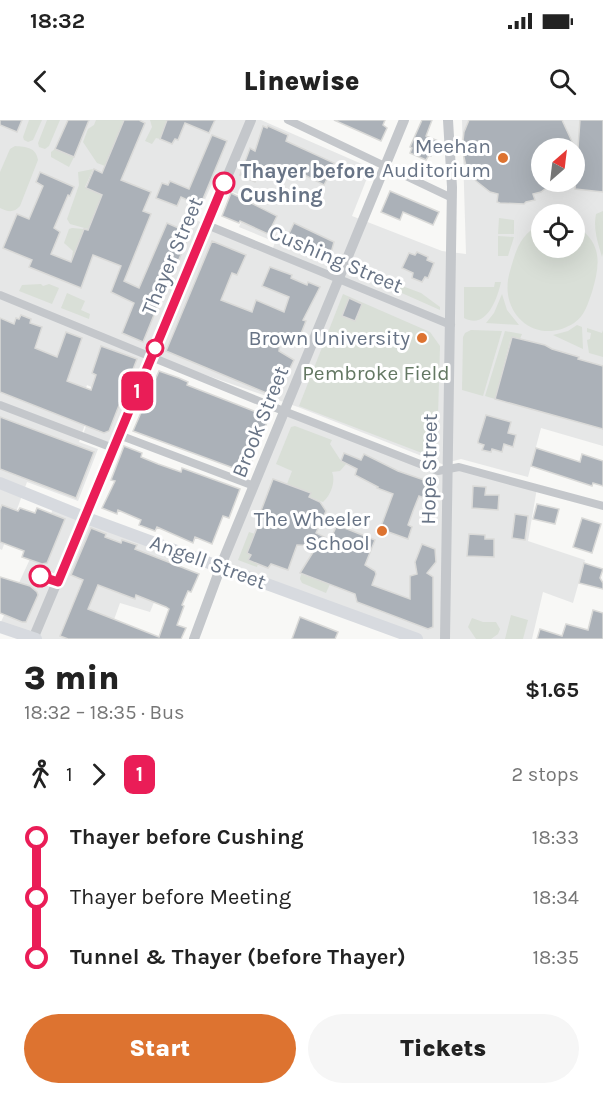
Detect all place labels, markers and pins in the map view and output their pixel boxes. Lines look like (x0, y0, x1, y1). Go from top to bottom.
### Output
place label: Meehan Auditorium (382, 134, 491, 182)
marker: Meehan Auditorium (496, 151, 510, 165)
place label: Thayer before Cushing (240, 159, 375, 207)
marker: Thayer before Cushing (213, 172, 235, 194)
place label: Brown University (248, 326, 410, 350)
marker: Brown University (415, 331, 429, 345)
unlabelled marker (146, 339, 164, 357)
place label: The Wheeler School (254, 507, 370, 555)
marker: The Wheeler School (375, 524, 389, 538)
unlabelled marker (29, 565, 51, 587)

